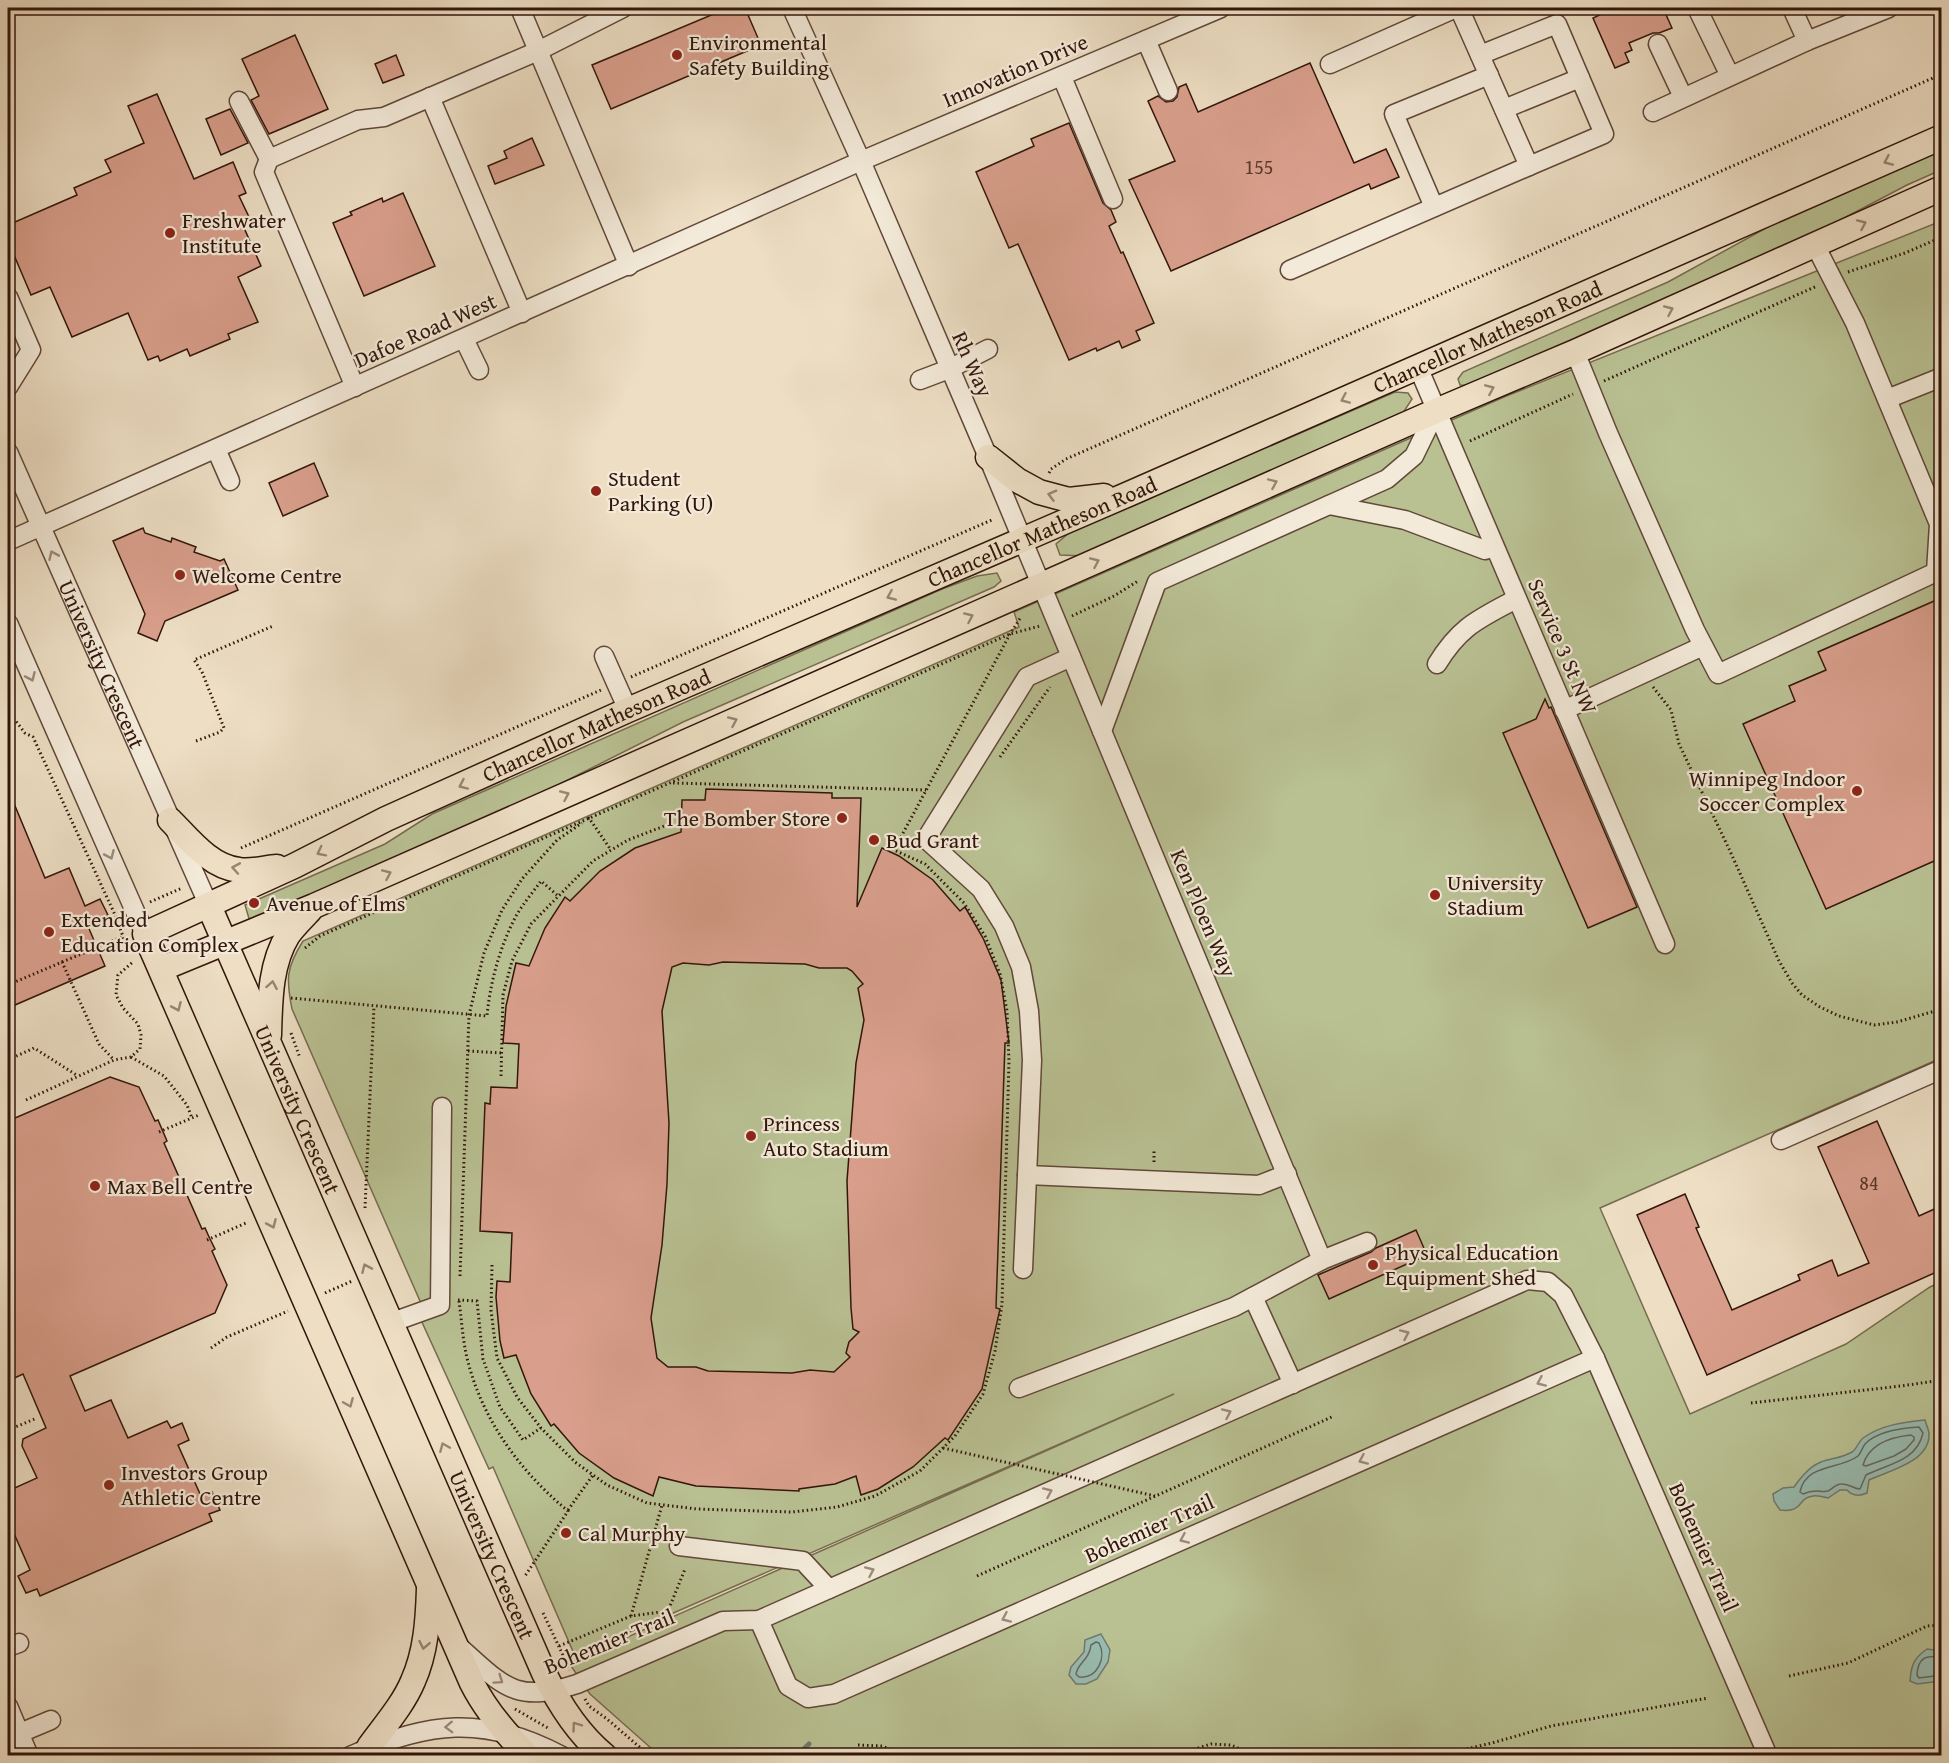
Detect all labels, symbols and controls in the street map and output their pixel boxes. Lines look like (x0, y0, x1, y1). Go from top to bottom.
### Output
street label: Innovation Drive (937, 25, 1093, 115)
place label: Environmental Safety Building (689, 26, 829, 83)
marker: Environmental Safety Building (670, 48, 684, 62)
house number: 155 (1245, 152, 1273, 181)
one-way arrow (1883, 154, 1894, 166)
place label: Freshwater Institute (182, 204, 286, 261)
one-way arrow (1855, 219, 1866, 231)
marker: Freshwater Institute (163, 226, 177, 240)
street label: Chancellor Matheson Road (1368, 272, 1607, 401)
street label: Dafoe Road West (349, 284, 501, 376)
one-way arrow (1662, 306, 1673, 318)
street label: Rh Way (944, 326, 1002, 402)
one-way arrow (1484, 384, 1495, 396)
one-way arrow (1340, 392, 1351, 404)
place label: Student Parking (U) (608, 462, 713, 519)
street label: Chancellor Matheson Road (922, 468, 1162, 595)
one-way arrow (1267, 479, 1278, 491)
marker: Student Parking (U) (589, 484, 603, 498)
one-way arrow (1047, 490, 1058, 502)
one-way arrow (48, 551, 60, 562)
one-way arrow (1089, 557, 1100, 569)
place label: Welcome Centre (192, 559, 342, 591)
marker: Welcome Centre (173, 568, 187, 582)
street label: Service 3 St NW (1520, 573, 1606, 719)
street label: University Crescent (51, 575, 153, 754)
one-way arrow (887, 589, 898, 601)
one-way arrow (963, 613, 974, 625)
street label: Chancellor Matheson Road (477, 660, 716, 790)
one-way arrow (24, 670, 36, 681)
one-way arrow (727, 717, 738, 729)
place label: Winnipeg Indoor Soccer Complex (1689, 762, 1846, 819)
one-way arrow (459, 778, 470, 790)
marker: Winnipeg Indoor Soccer Complex (1850, 784, 1864, 798)
one-way arrow (559, 790, 570, 802)
place label: The Bomber Store (664, 802, 830, 834)
marker: The Bomber Store (835, 811, 849, 825)
place label: Bud Grant (886, 824, 980, 856)
marker: Bud Grant (867, 833, 881, 847)
street label: Ken Ploen Way (1163, 844, 1245, 982)
one-way arrow (317, 845, 328, 856)
one-way arrow (103, 849, 115, 860)
one-way arrow (231, 862, 241, 875)
place label: University Stadium (1447, 866, 1544, 923)
one-way arrow (380, 869, 391, 881)
place label: Avenue of Elms (266, 887, 406, 919)
marker: University Stadium (1428, 888, 1442, 902)
marker: Avenue of Elms (247, 896, 261, 910)
place label: Extended Education Complex (61, 903, 239, 960)
marker: Extended Education Complex (42, 925, 56, 939)
one-way arrow (265, 980, 278, 990)
one-way arrow (170, 1000, 182, 1011)
street label: University Crescent (247, 1020, 349, 1199)
place label: Princess Auto Stadium (763, 1107, 889, 1164)
marker: Princess Auto Stadium (744, 1129, 758, 1143)
house number: 84 (1859, 1168, 1879, 1197)
place label: Max Bell Centre (107, 1170, 253, 1202)
marker: Max Bell Centre (88, 1179, 102, 1193)
one-way arrow (265, 1218, 277, 1229)
place label: Physical Education Equipment Shed (1385, 1236, 1559, 1293)
marker: Physical Education Equipment Shed (1366, 1258, 1380, 1272)
one-way arrow (362, 1263, 374, 1274)
one-way arrow (1399, 1329, 1410, 1341)
one-way arrow (1537, 1374, 1548, 1386)
one-way arrow (342, 1397, 354, 1408)
one-way arrow (1220, 1408, 1231, 1420)
one-way arrow (439, 1442, 451, 1453)
one-way arrow (1358, 1453, 1369, 1465)
place label: Investors Group Athletic Centre (121, 1456, 268, 1513)
street label: University Crescent (441, 1465, 543, 1645)
street label: Bohemier Trail (1661, 1477, 1747, 1617)
marker: Investors Group Athletic Centre (102, 1478, 116, 1492)
street label: Bohemier Trail (1079, 1485, 1219, 1571)
one-way arrow (1042, 1487, 1053, 1499)
place label: Cal Murphy (578, 1517, 686, 1549)
marker: Cal Murphy (559, 1526, 573, 1540)
one-way arrow (1180, 1532, 1191, 1544)
one-way arrow (864, 1566, 875, 1578)
street label: Bohemier Trail (539, 1600, 679, 1682)
one-way arrow (1001, 1611, 1012, 1623)
one-way arrow (418, 1639, 431, 1649)
one-way arrow (492, 1673, 503, 1684)
one-way arrow (445, 1721, 454, 1733)
one-way arrow (573, 1721, 584, 1732)

